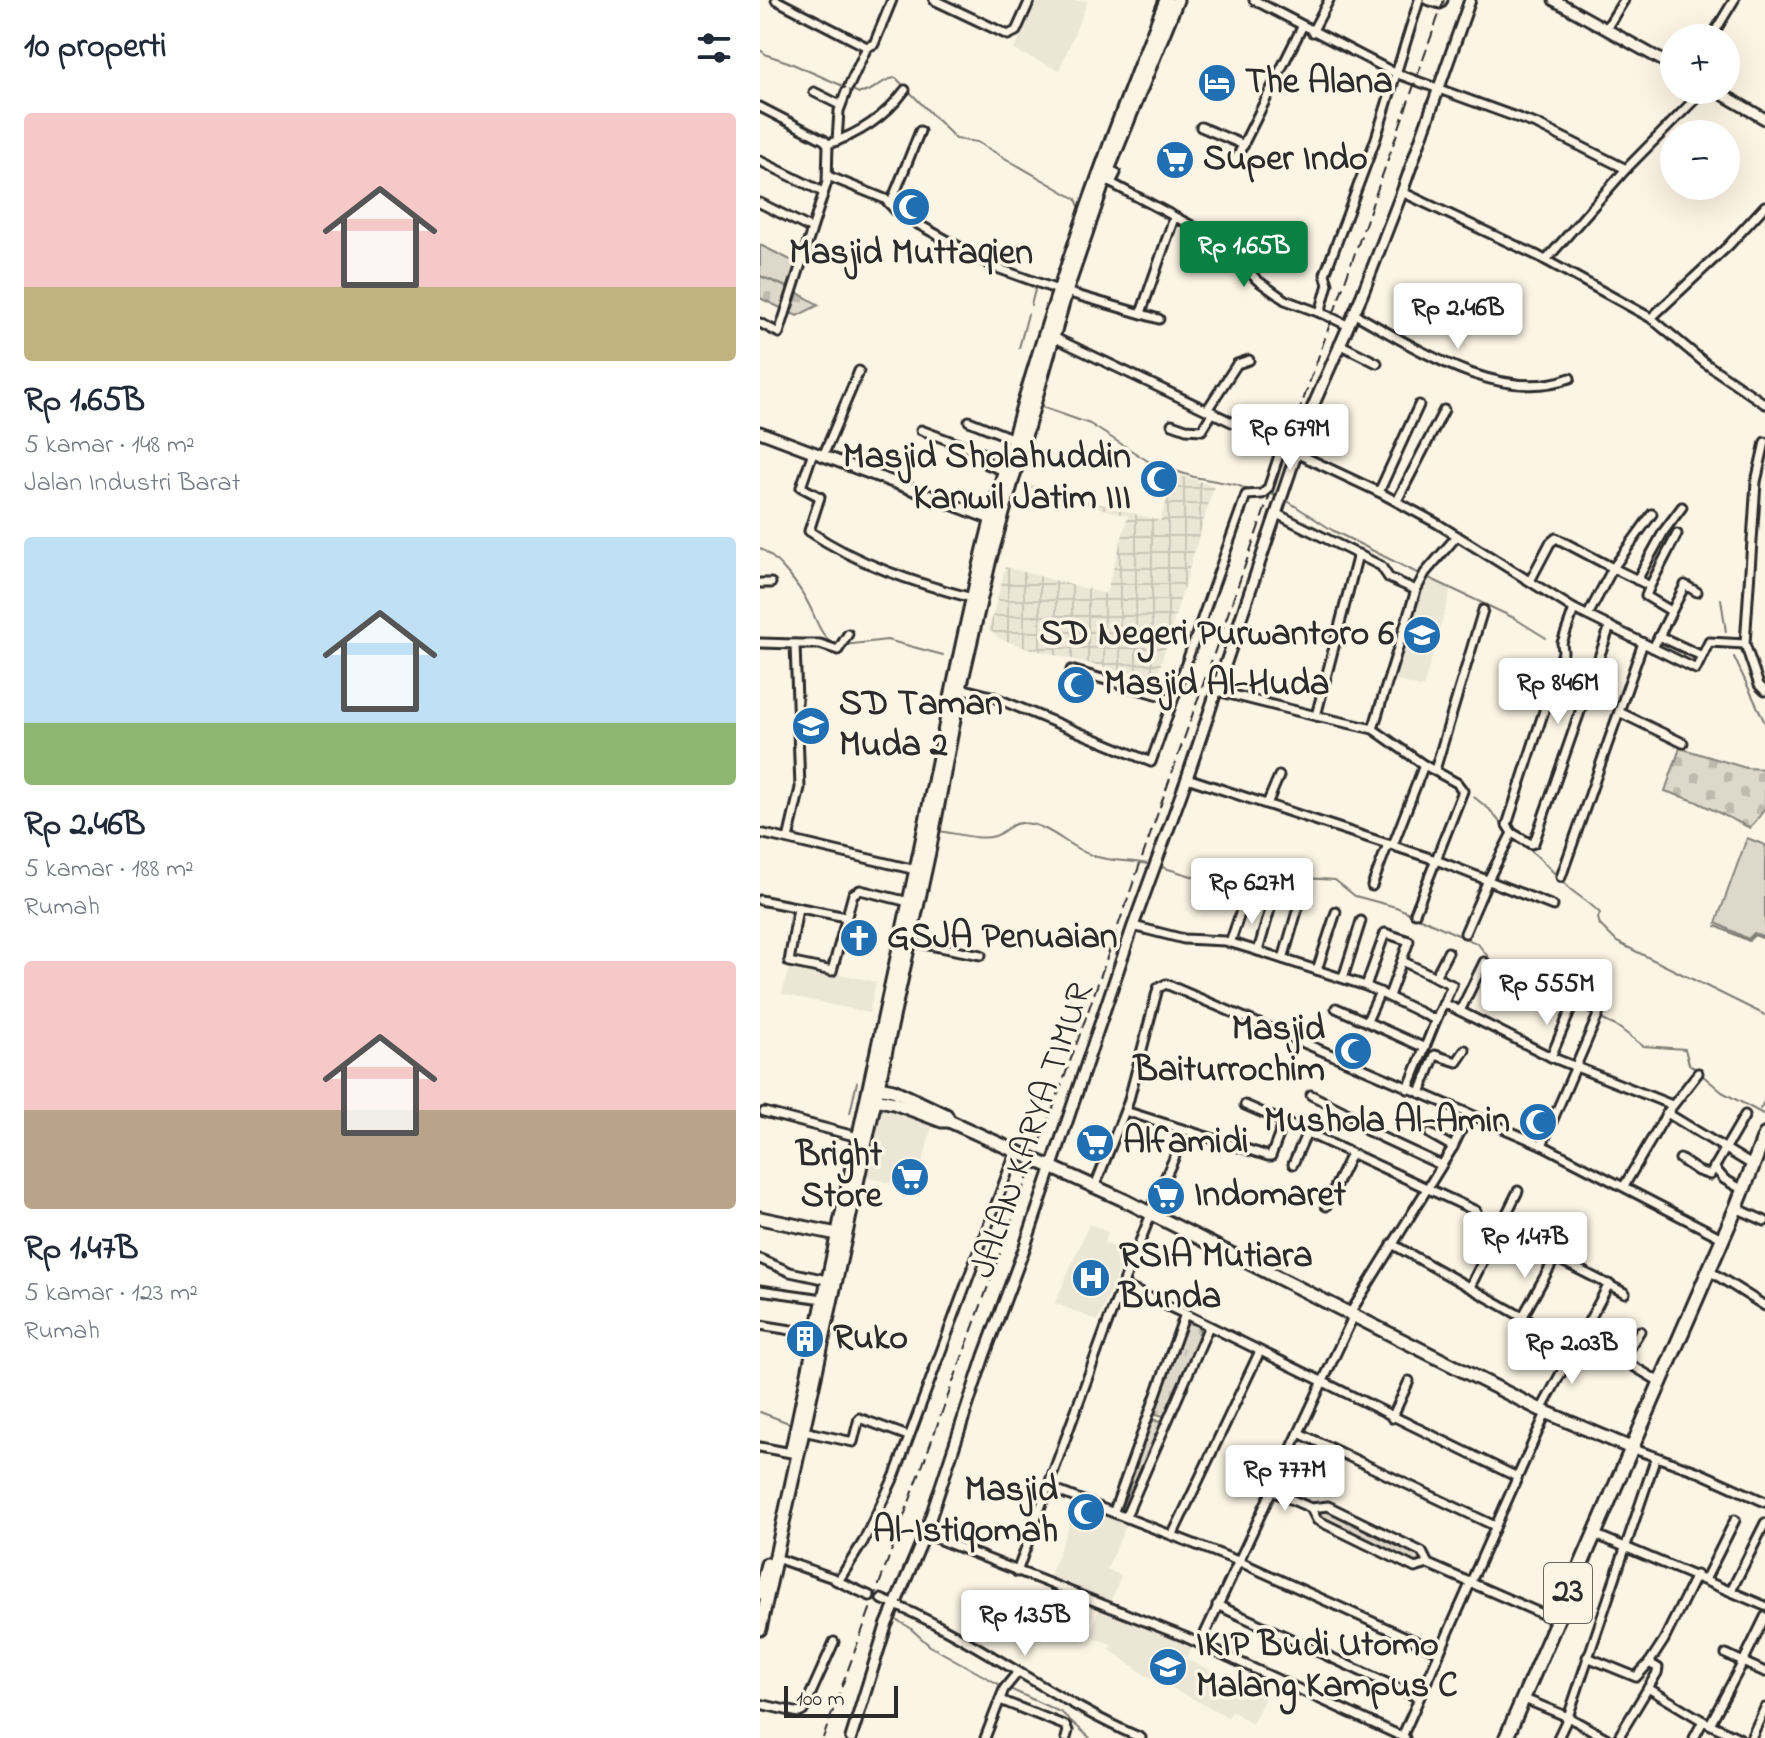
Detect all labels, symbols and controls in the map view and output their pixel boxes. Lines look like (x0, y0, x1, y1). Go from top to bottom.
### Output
text: 10 properti (24, 23, 167, 73)
map controls (1660, 24, 1740, 200)
button: + (1660, 24, 1740, 104)
icon: filters (692, 26, 736, 70)
place label: The Alana (1245, 57, 1393, 110)
hotel icon: The Alana (1196, 62, 1238, 104)
button: − (1660, 120, 1740, 200)
place label: Super Indo (1203, 134, 1368, 187)
supermarket icon: Super Indo (1154, 139, 1196, 181)
icon: home (308, 165, 452, 309)
mosque icon: Masjid Muttaqien (890, 186, 932, 228)
pin: Rp 1.65B (1161, 221, 1327, 289)
place label: Masjid Muttaqien (789, 228, 1033, 281)
text: Rp 1.65B (1198, 228, 1290, 266)
pin: Rp 2.46B (1375, 283, 1541, 351)
text: Rp 2.46B (1412, 290, 1504, 328)
text: Rp 1.65B (24, 377, 145, 427)
pin: Rp 679M (1216, 404, 1364, 472)
text: Rp 679M (1250, 411, 1330, 449)
text: 5 kamar · 148 m² (24, 427, 195, 465)
place label: Masjid Sholahuddin Kanwil Jatim III (843, 432, 1131, 526)
mosque icon: Masjid Sholahuddin Kanwil Jatim III (1138, 458, 1180, 500)
text: Jalan Industri Barat (24, 465, 240, 503)
icon: home (308, 589, 452, 733)
place label: SD Negeri Purwantoro 6 (1039, 609, 1394, 663)
school or university icon: SD Negeri Purwantoro 6 (1401, 614, 1443, 656)
pin: Rp 846M (1484, 658, 1632, 726)
place label: Masjid Al-Huda (1104, 659, 1329, 712)
mosque icon: Masjid Al-Huda (1055, 664, 1097, 706)
text: Rp 846M (1517, 665, 1599, 703)
place label: SD Taman Muda 2 (839, 679, 1003, 773)
school or university icon: SD Taman Muda 2 (790, 705, 832, 747)
text: Rp 2.46B (24, 801, 145, 851)
text: 5 kamar · 188 m² (24, 851, 194, 889)
pin: Rp 627M (1178, 858, 1326, 926)
text: Rp 627M (1209, 865, 1295, 903)
text: Rumah (24, 889, 100, 927)
place label: GSJA Penuaian (887, 912, 1118, 965)
church icon: GSJA Penuaian (838, 917, 880, 959)
pin: Rp 555M (1473, 959, 1621, 1027)
text: Rp 555M (1499, 966, 1595, 1004)
street label: JALAN KARYA TIMUR (958, 976, 1108, 1286)
place label: Masjid Baiturrochim (1132, 1004, 1326, 1098)
icon: home (308, 1013, 452, 1157)
mosque icon: Masjid Baiturrochim (1332, 1030, 1374, 1072)
place label: Mushola Al-Amin (1264, 1096, 1510, 1149)
mosque icon: Mushola Al-Amin (1517, 1101, 1559, 1143)
place label: Alfamidi (1123, 1117, 1249, 1170)
supermarket icon: Alfamidi (1074, 1122, 1116, 1164)
place label: Bright Store (794, 1130, 883, 1224)
supermarket icon: Bright Store (889, 1156, 931, 1198)
place label: Indomaret (1194, 1170, 1347, 1223)
supermarket icon: Indomaret (1145, 1175, 1187, 1217)
pin: Rp 1.47B (1442, 1212, 1608, 1280)
text: Rp 1.47B (1481, 1219, 1569, 1257)
text: Rp 1.47B (24, 1225, 138, 1275)
place label: RSIA Mutiara Bunda (1117, 1231, 1313, 1325)
hospital icon: RSIA Mutiara Bunda (1070, 1257, 1112, 1299)
text: 5 kamar · 123 m² (24, 1275, 198, 1313)
text: Rumah (24, 1313, 100, 1351)
place label: Ruko (833, 1313, 908, 1366)
building icon: Ruko (784, 1318, 826, 1360)
pin: Rp 2.03B (1489, 1318, 1655, 1386)
text: Rp 2.03B (1526, 1325, 1618, 1363)
pin: Rp 777M (1211, 1445, 1359, 1513)
text: Rp 777M (1244, 1452, 1326, 1490)
place label: Masjid Al-Istiqomah (873, 1465, 1059, 1559)
mosque icon: Masjid Al-Istiqomah (1065, 1491, 1107, 1533)
road number: 23 (1544, 1563, 1592, 1623)
pin: Rp 1.35B (942, 1590, 1108, 1658)
text: Rp 1.35B (979, 1597, 1071, 1635)
place label: IKIP Budi Utomo Malang Kampus C (1196, 1620, 1458, 1715)
school or university icon: IKIP Budi Utomo Malang Kampus C (1147, 1646, 1189, 1688)
scale bar (784, 1682, 898, 1718)
text: 100 m (796, 1684, 845, 1716)

